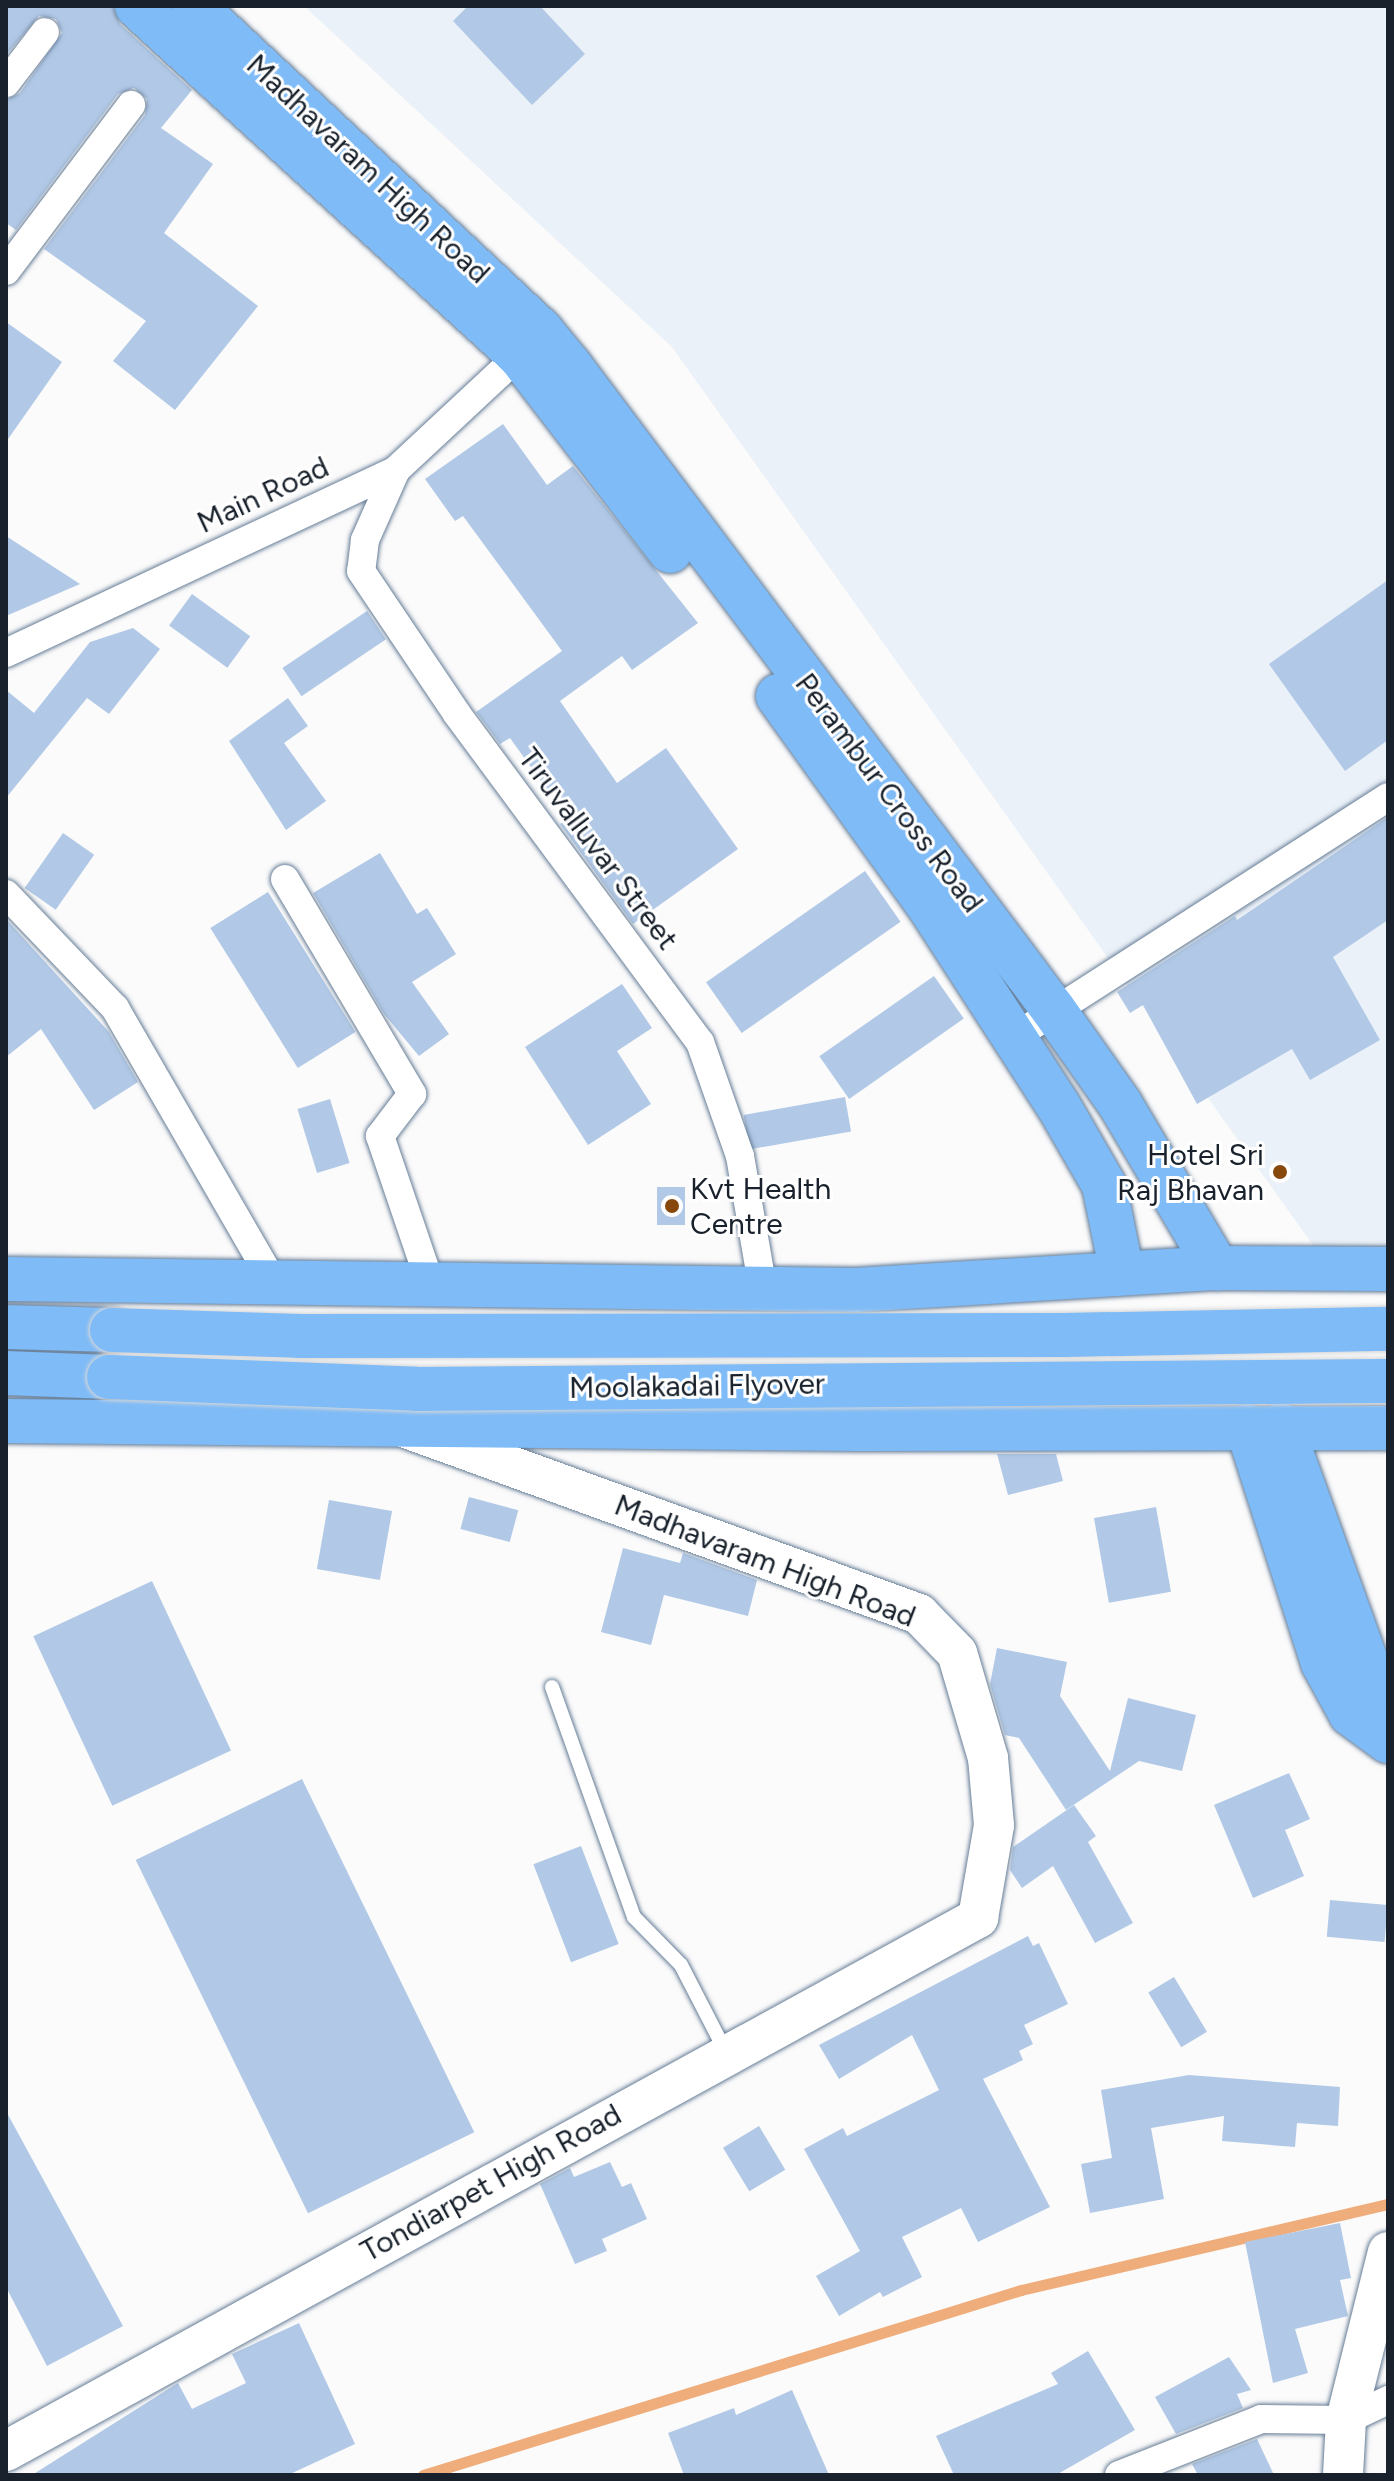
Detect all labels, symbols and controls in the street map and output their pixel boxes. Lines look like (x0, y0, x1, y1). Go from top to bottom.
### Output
street label: Madhavaram High Road (239, 47, 497, 291)
street label: Main Road (192, 449, 334, 541)
street label: Perambur Cross Road (787, 666, 991, 920)
street label: Tiruvalluvar Street (511, 741, 685, 957)
place label: Hotel Sri Raj Bhavan (1117, 1137, 1264, 1208)
marker: Hotel Sri Raj Bhavan (1271, 1163, 1289, 1181)
place label: Kvt Health Centre (690, 1171, 831, 1242)
marker: Kvt Health Centre (661, 1195, 683, 1217)
street label: Moolakadai Flyover (569, 1366, 825, 1406)
street label: Madhavaram High Road (609, 1487, 921, 1635)
street label: Tondiarpet High Road (355, 2096, 627, 2270)

